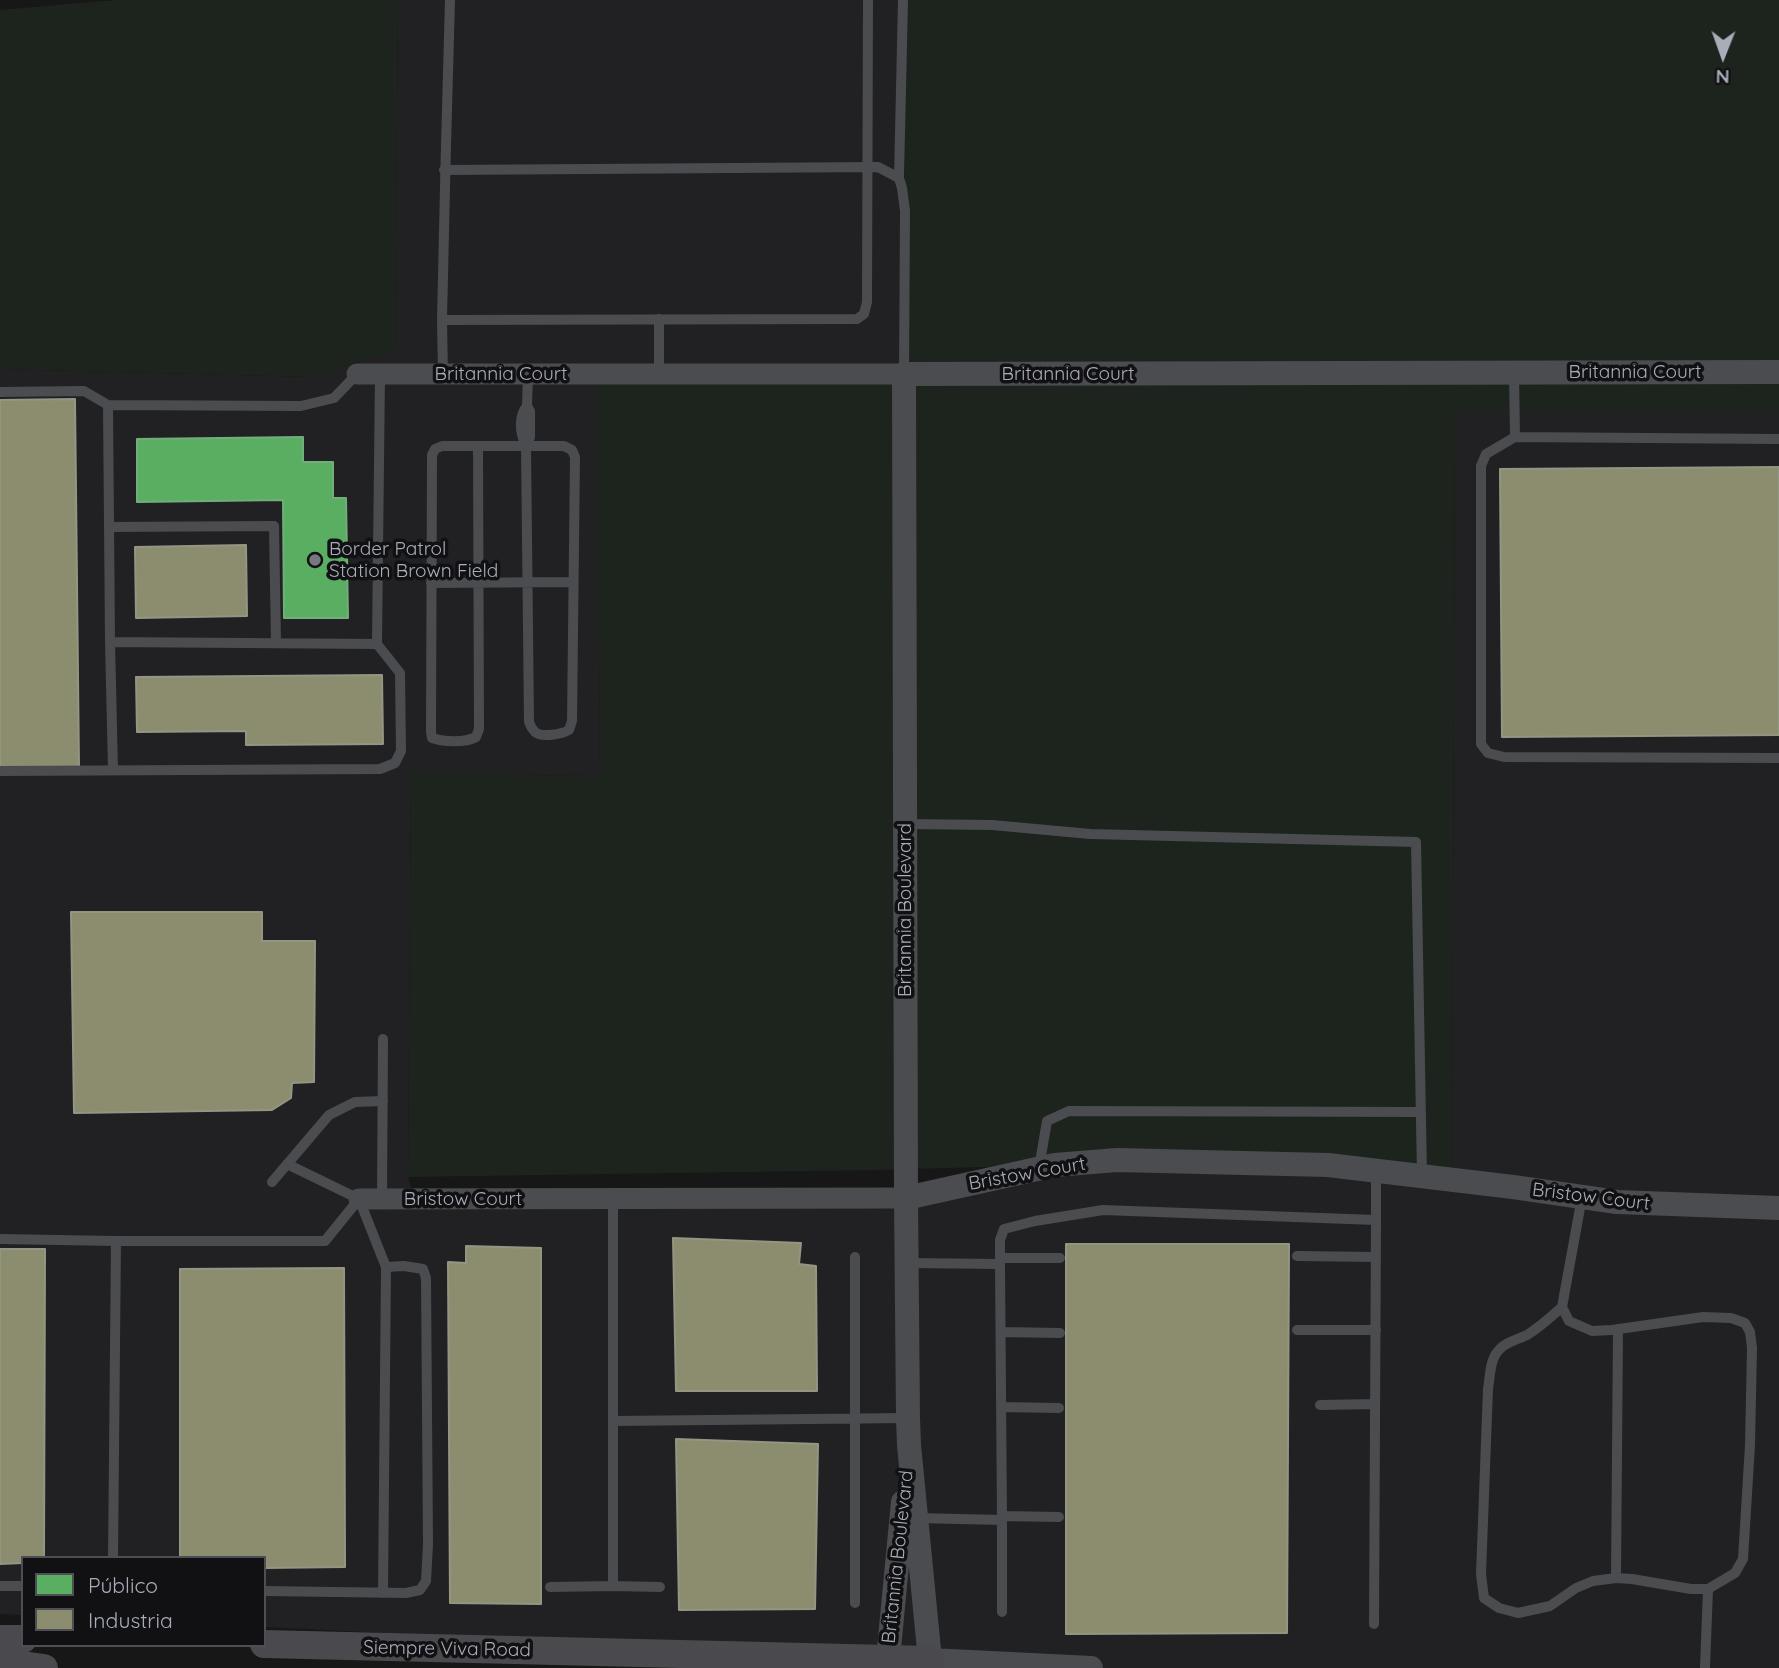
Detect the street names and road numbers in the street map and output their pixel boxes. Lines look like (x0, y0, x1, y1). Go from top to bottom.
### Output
street label: Britannia Court (1569, 361, 1701, 383)
street label: Britannia Court (435, 363, 567, 385)
street label: Britannia Court (1002, 363, 1134, 385)
street label: Britannia Boulevard (894, 823, 916, 997)
street label: Bristow Court (967, 1152, 1087, 1196)
street label: Bristow Court (1531, 1178, 1651, 1216)
street label: Bristow Court (404, 1188, 522, 1210)
street label: Britannia Boulevard (878, 1469, 918, 1645)
street label: Siempre Viva Road (363, 1636, 531, 1662)

